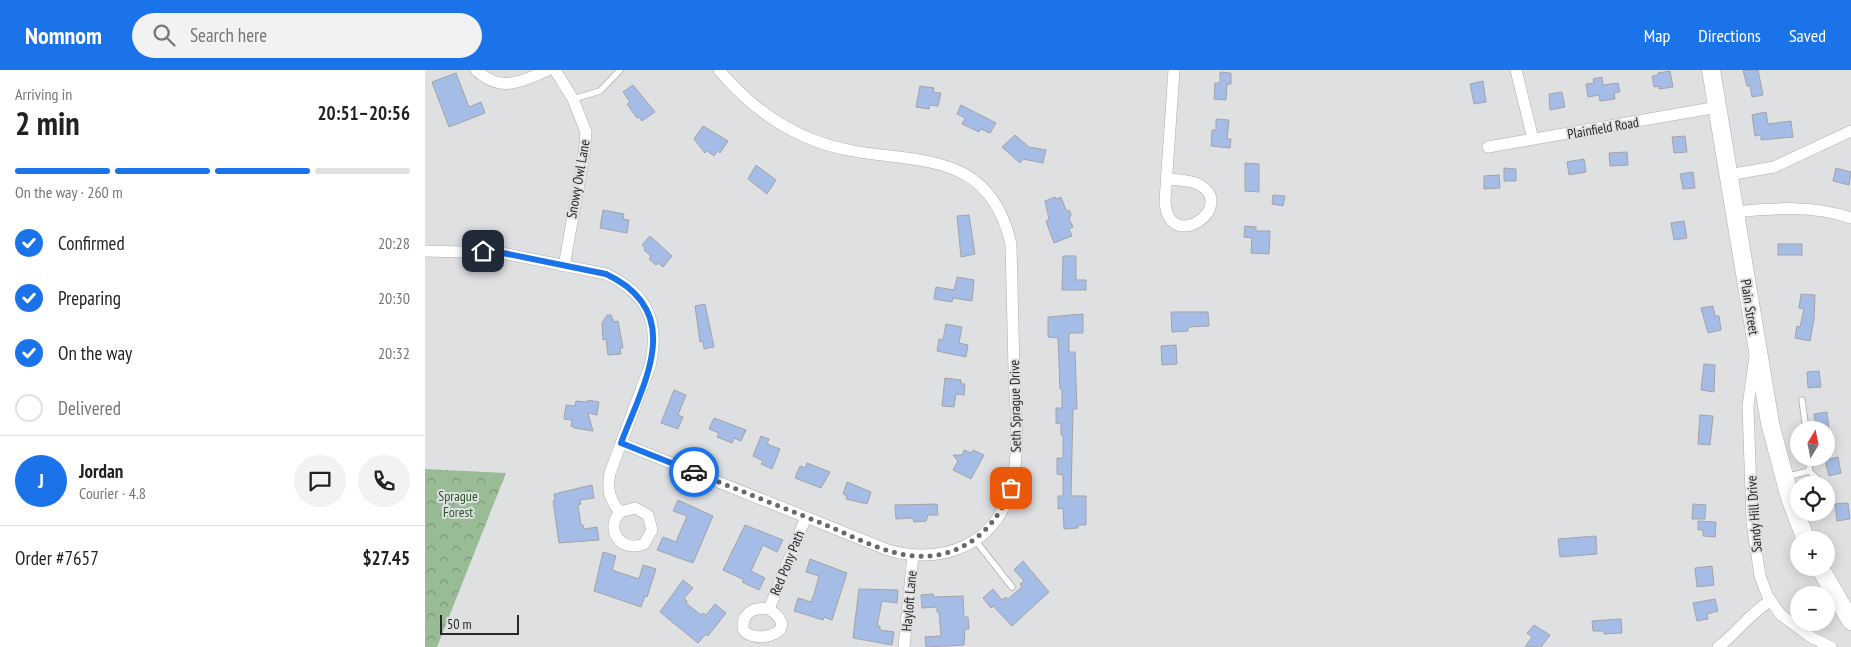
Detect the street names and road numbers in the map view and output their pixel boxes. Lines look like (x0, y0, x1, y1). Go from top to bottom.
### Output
street label: Plainfield Road (1566, 113, 1640, 143)
street label: Snowy Owl Lane (562, 138, 594, 220)
street label: Plain Street (1737, 278, 1763, 336)
street label: Seth Sprague Drive (1005, 359, 1025, 452)
street label: Sandy Hill Drive (1742, 475, 1766, 553)
street label: Red Pony Path (766, 528, 808, 598)
street label: Hayloft Lane (897, 570, 921, 632)

